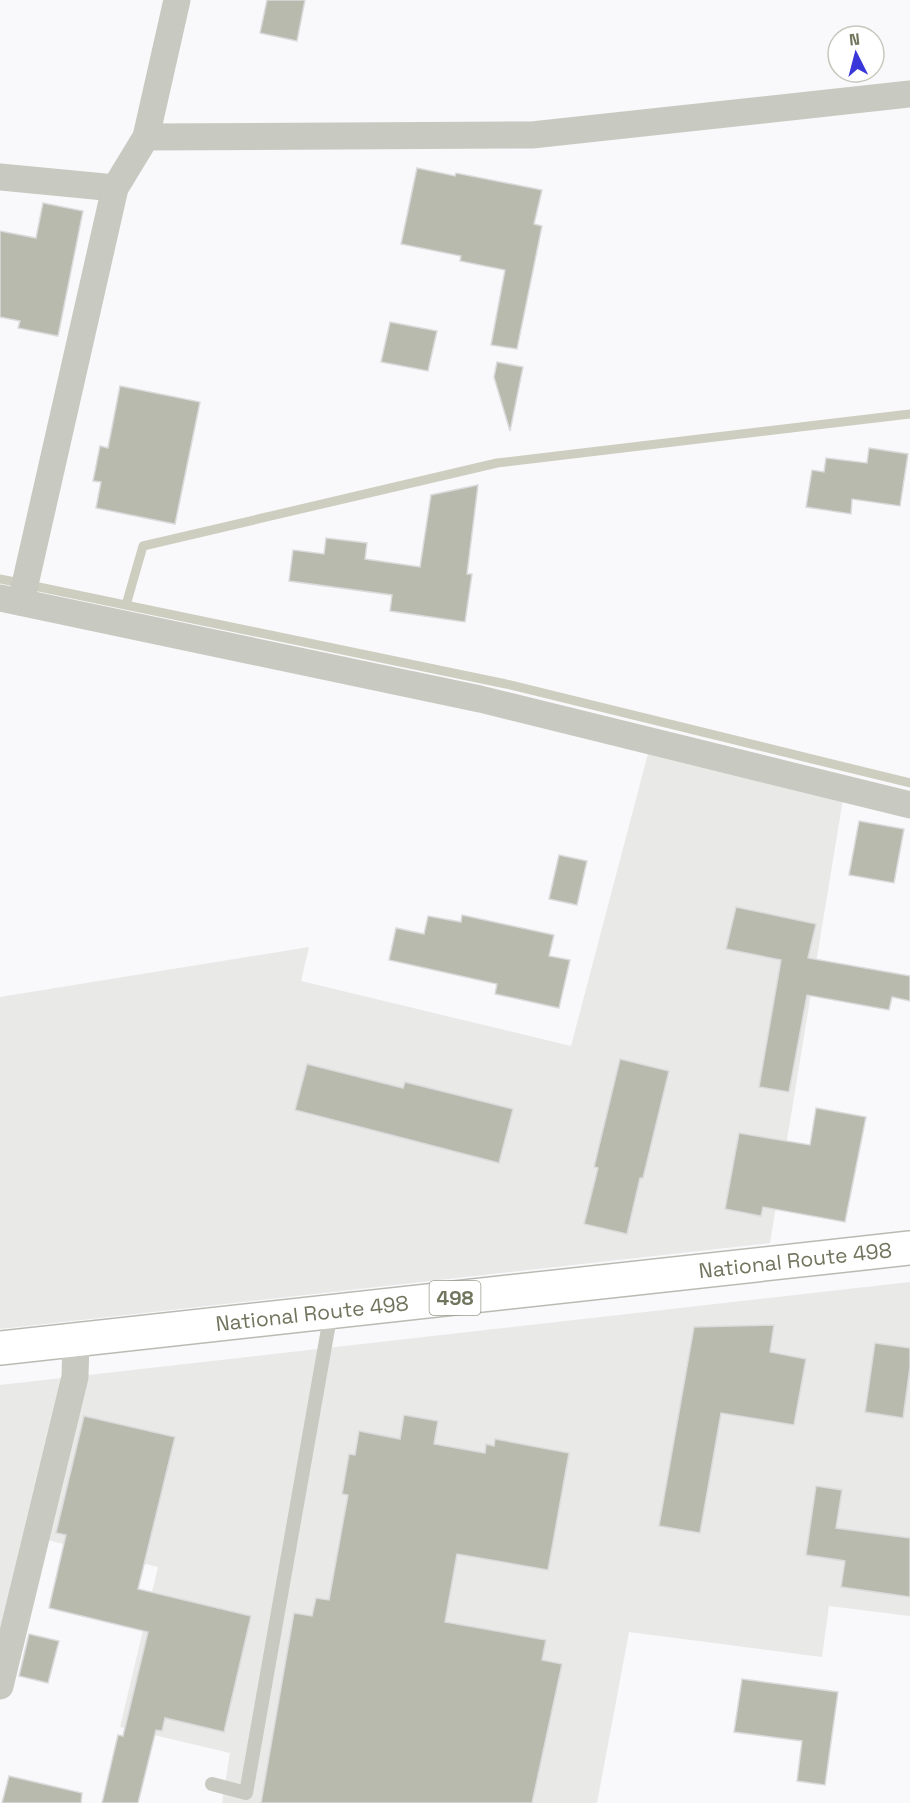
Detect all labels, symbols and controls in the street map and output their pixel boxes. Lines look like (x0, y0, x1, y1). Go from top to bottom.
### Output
north arrow (826, 24, 886, 84)
text: N (848, 29, 861, 51)
street label: National Route 498 (697, 1236, 893, 1284)
road number: 498 (430, 1281, 480, 1315)
street label: National Route 498 (214, 1289, 410, 1337)

